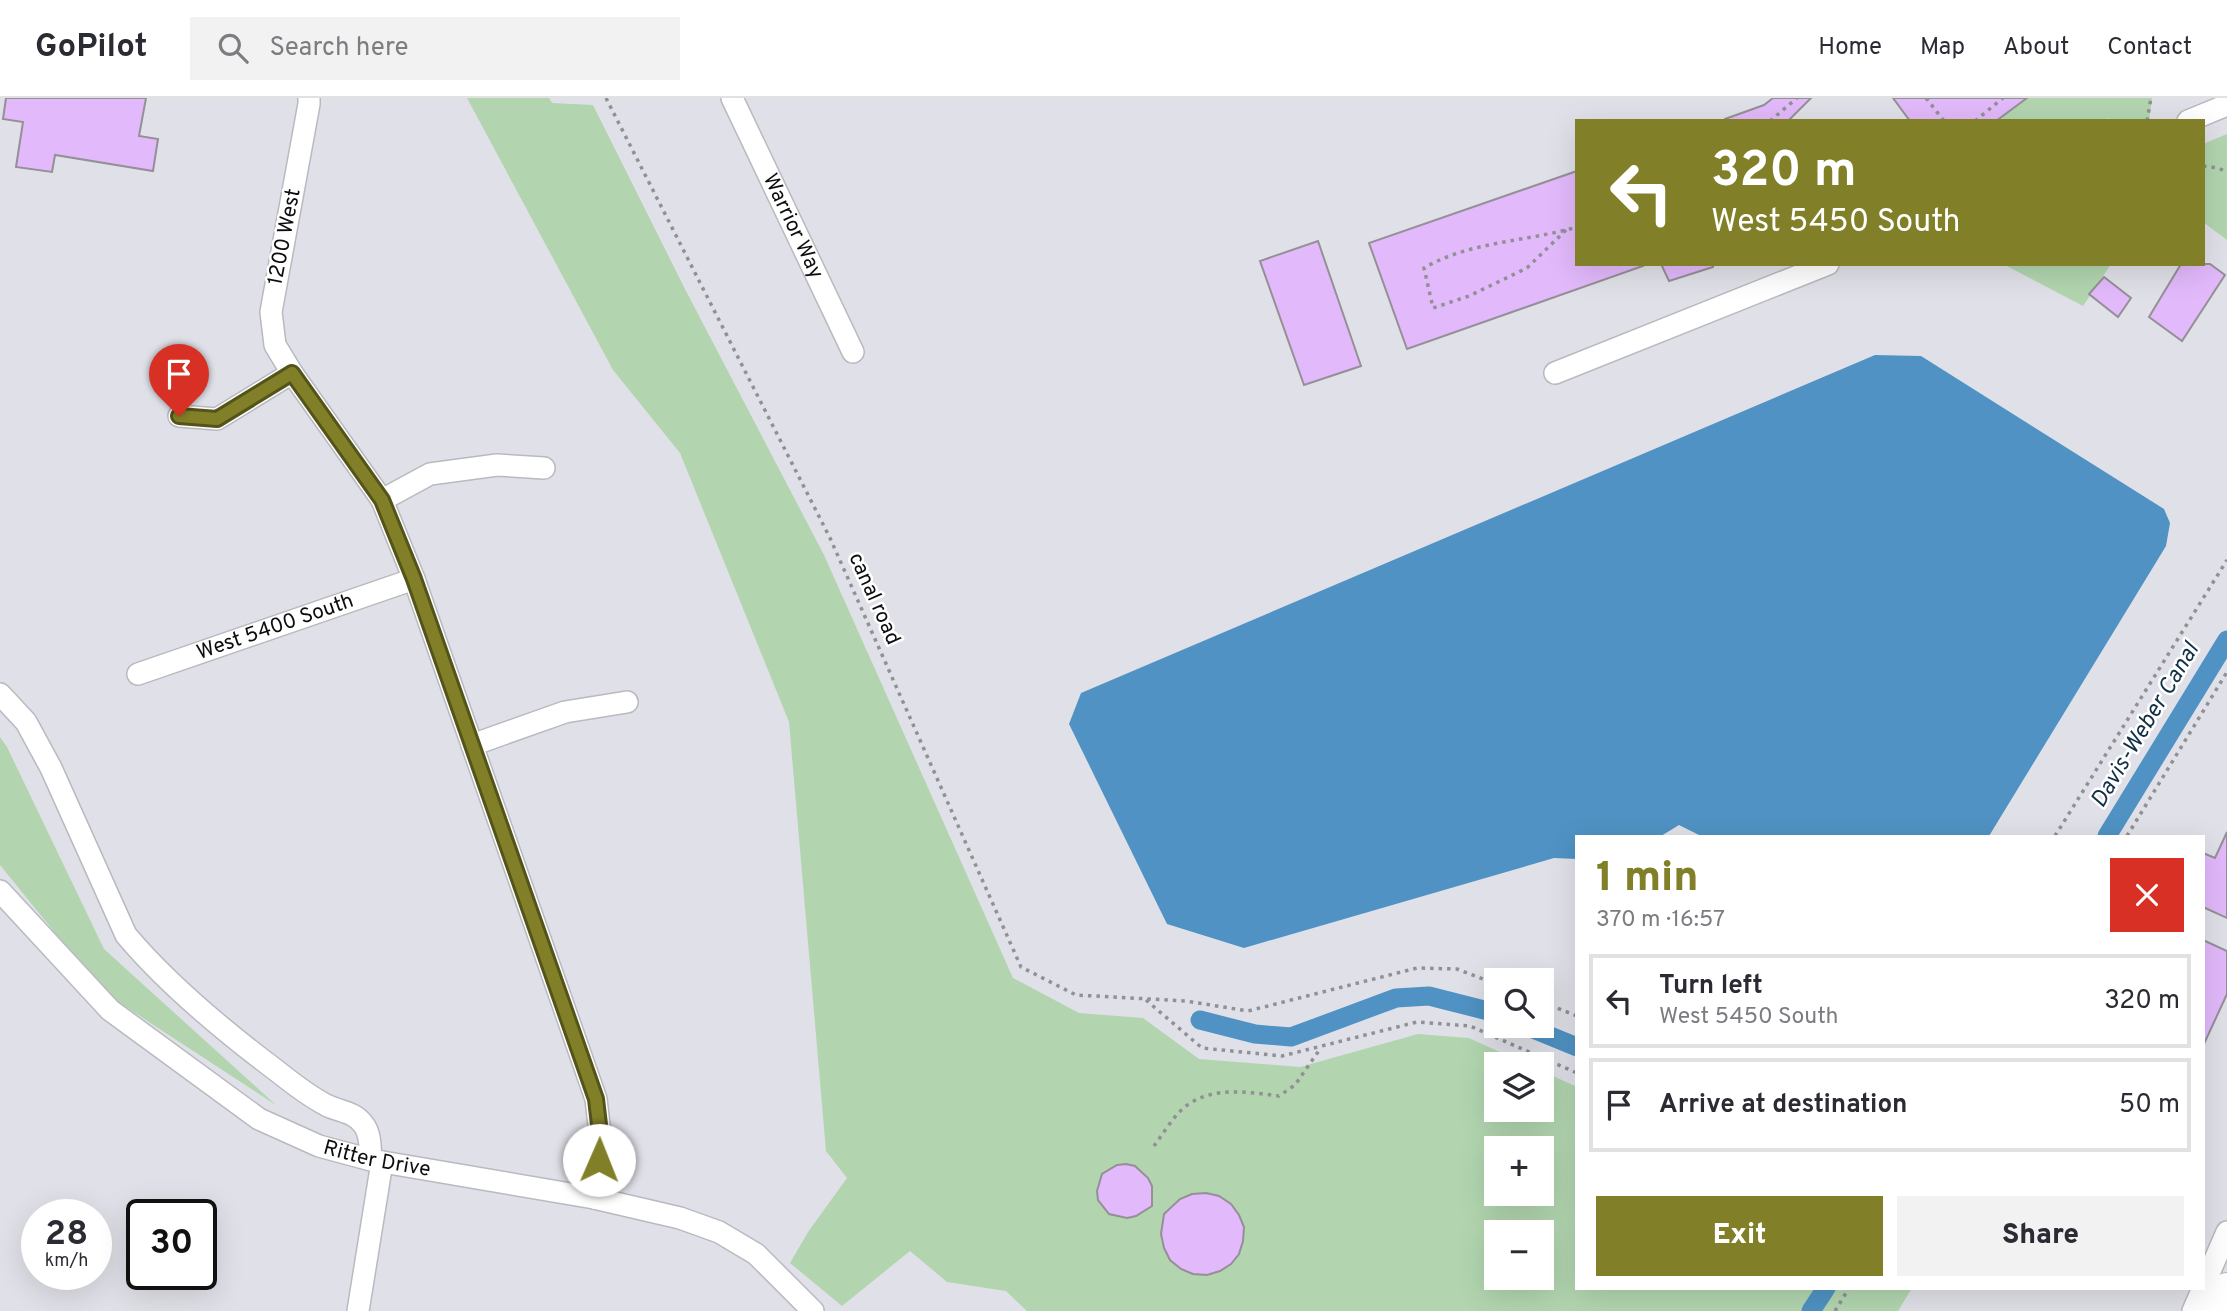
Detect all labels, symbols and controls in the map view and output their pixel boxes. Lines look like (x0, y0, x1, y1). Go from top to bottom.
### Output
search box (190, 17, 680, 80)
text: GoPilot (35, 27, 148, 69)
icon: search (214, 29, 252, 67)
text: Search here (270, 32, 408, 65)
text: Home (1818, 33, 1882, 63)
text: Map (1920, 33, 1965, 63)
text: About (2003, 33, 2069, 63)
text: Contact (2107, 33, 2192, 63)
text: 320 m (1711, 142, 1857, 204)
icon: left (1596, 147, 1687, 238)
street label: Warrior Way (756, 169, 830, 283)
street label: 1200 West (262, 186, 308, 288)
text: West 5450 South (1711, 203, 1961, 243)
pin (149, 344, 209, 416)
icon: arrive (160, 355, 198, 393)
street label: canal road (842, 549, 906, 649)
street label: West 5400 South (193, 587, 357, 666)
water label: Davis-Weber Canal (2085, 637, 2207, 814)
text: 1 min (1596, 853, 1699, 906)
button: close (2110, 858, 2184, 932)
text: 370 m · 16:57 (1596, 906, 1725, 935)
map controls (1484, 968, 1554, 1290)
button: search (1484, 968, 1554, 1038)
text: Turn left (1659, 970, 1763, 1003)
icon: left (1600, 982, 1638, 1020)
text: 320 m (2104, 985, 2180, 1018)
text: West 5450 South (1659, 1003, 1838, 1032)
button: layers (1484, 1052, 1554, 1122)
icon: arrive (1600, 1086, 1638, 1124)
text: Arrive at destination (1659, 1089, 1907, 1122)
text: 50 m (2119, 1089, 2180, 1122)
position arrow (562, 1123, 636, 1197)
street label: Ritter Drive (320, 1134, 433, 1183)
button: + (1484, 1136, 1554, 1206)
button: Exit (1596, 1196, 1883, 1276)
button: Share (1897, 1196, 2184, 1276)
speed limit sign: 30 (126, 1199, 217, 1290)
text: 28 (45, 1213, 88, 1257)
button: − (1484, 1220, 1554, 1290)
text: km/h (45, 1250, 88, 1273)

